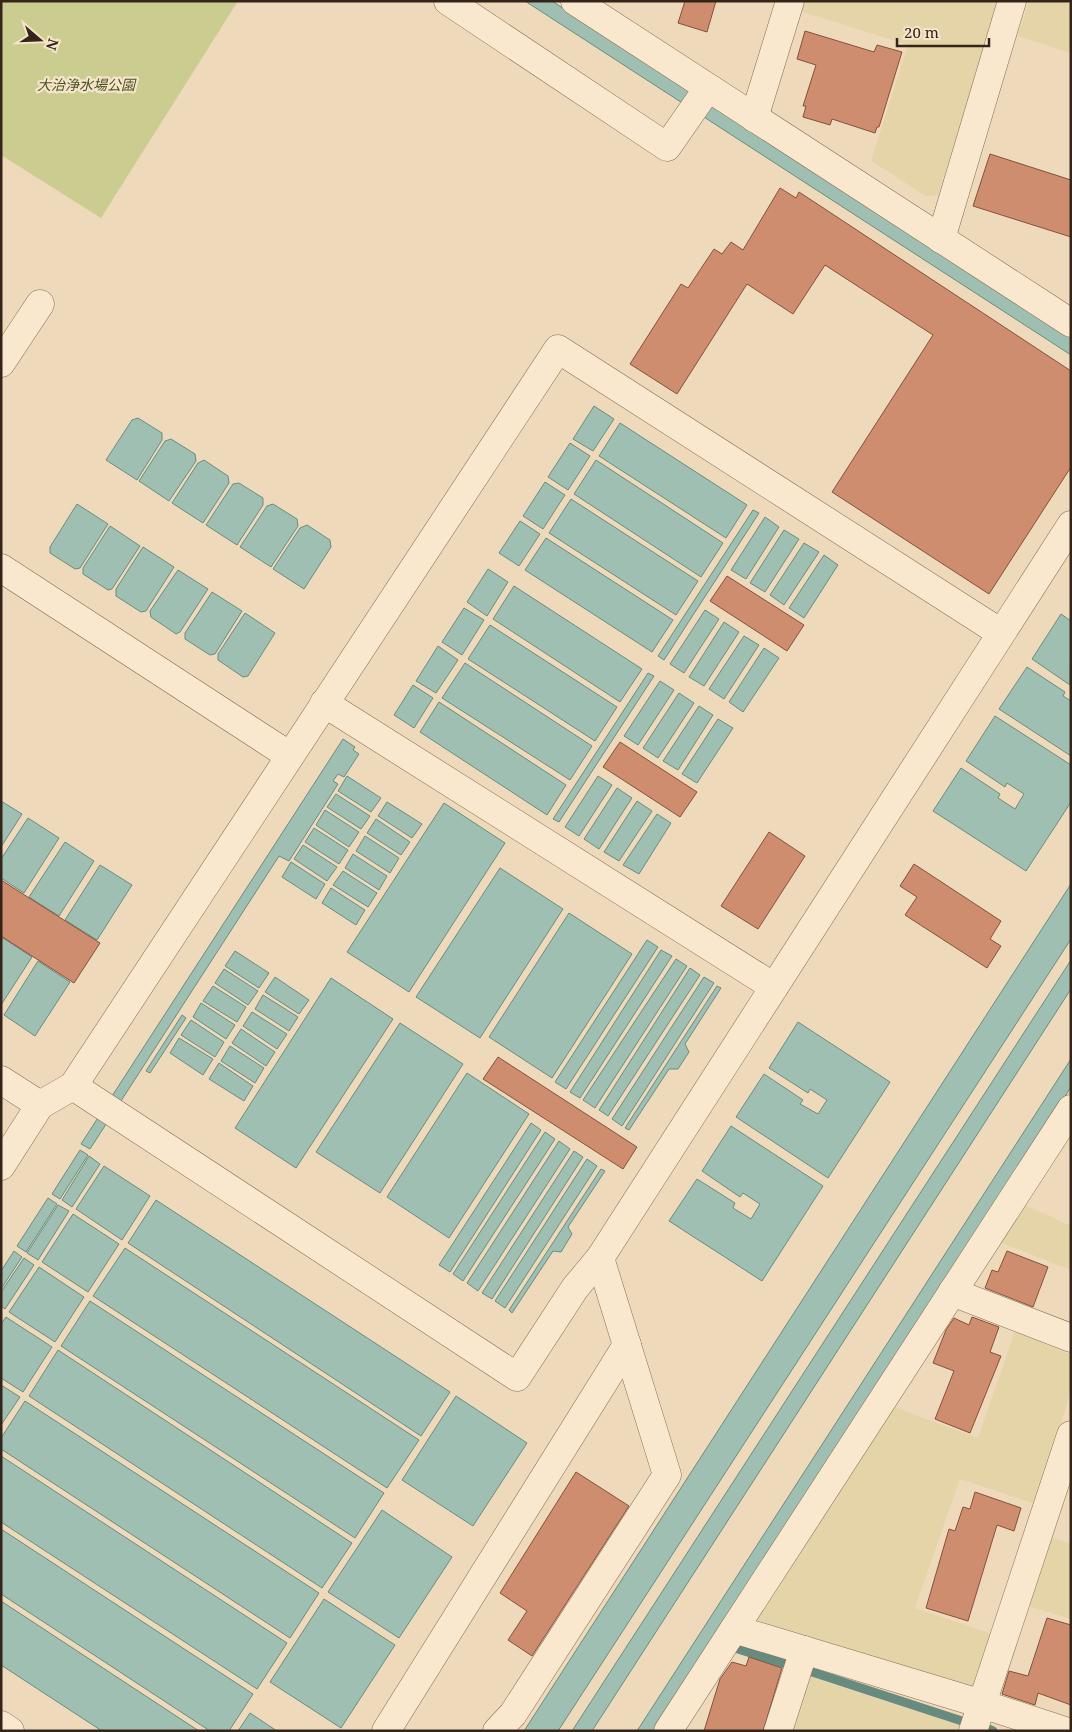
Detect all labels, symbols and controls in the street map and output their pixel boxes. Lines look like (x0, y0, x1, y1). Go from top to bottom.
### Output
north arrow (15, 15, 65, 65)
scale bar (897, 15, 990, 47)
text: 20 m (904, 22, 939, 42)
text: N (42, 36, 64, 53)
park label: 大治浄水場公園 (37, 75, 137, 94)

